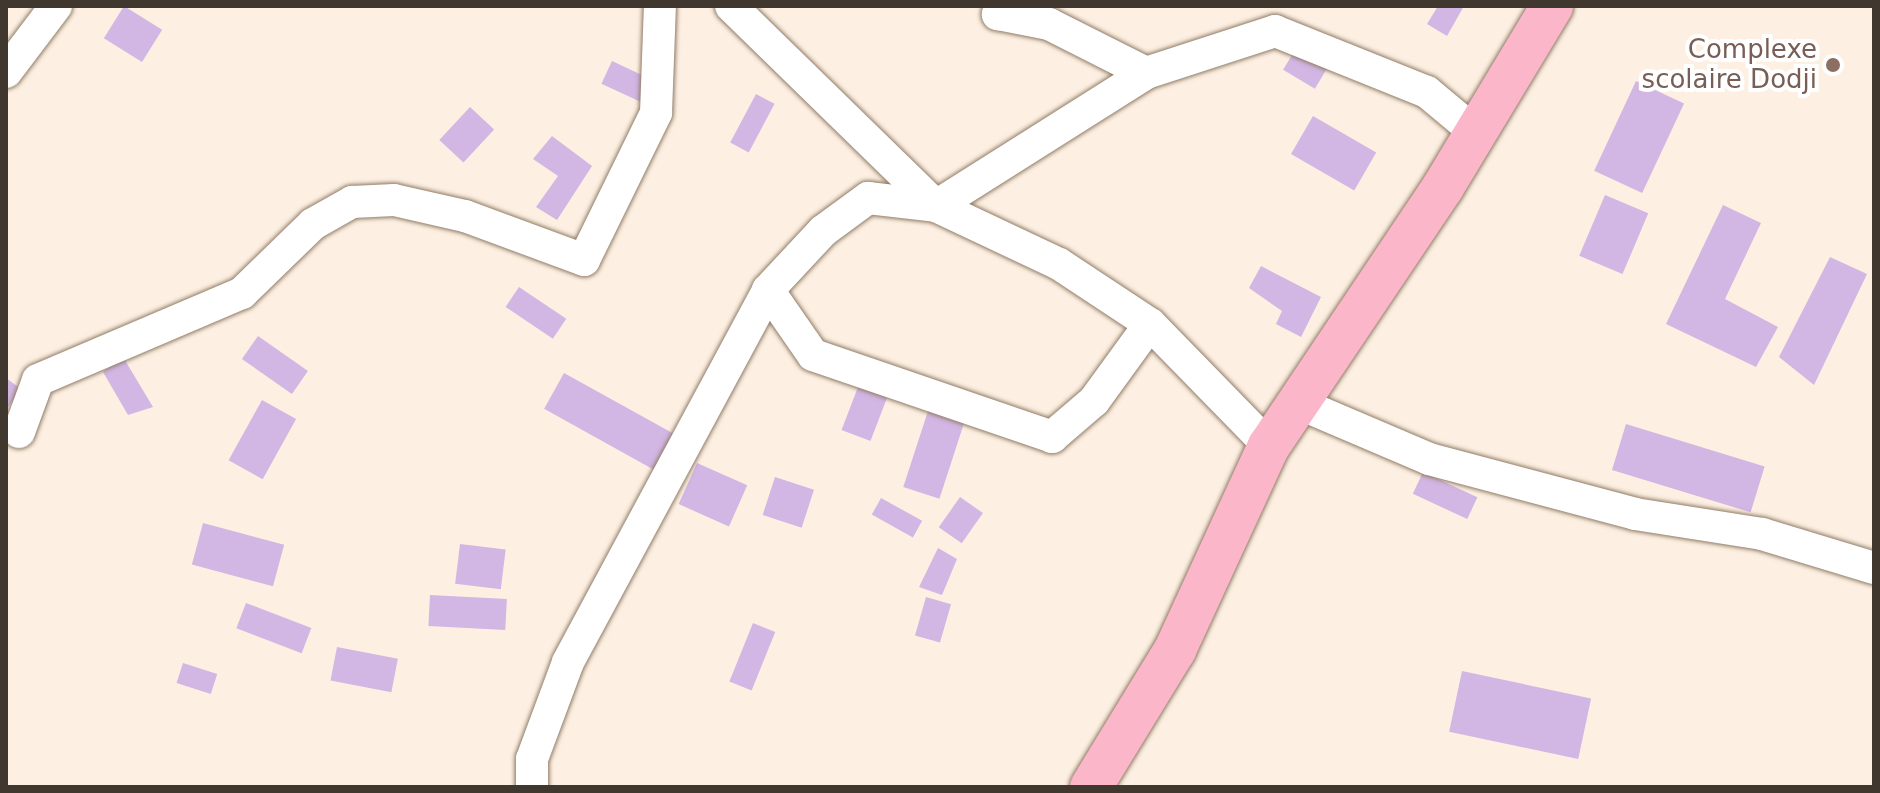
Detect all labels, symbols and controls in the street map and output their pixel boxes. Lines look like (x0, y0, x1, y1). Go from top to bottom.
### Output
place label: Complexe scolaire Dodji (1642, 34, 1817, 96)
marker: Complexe scolaire Dodji (1824, 56, 1842, 74)

